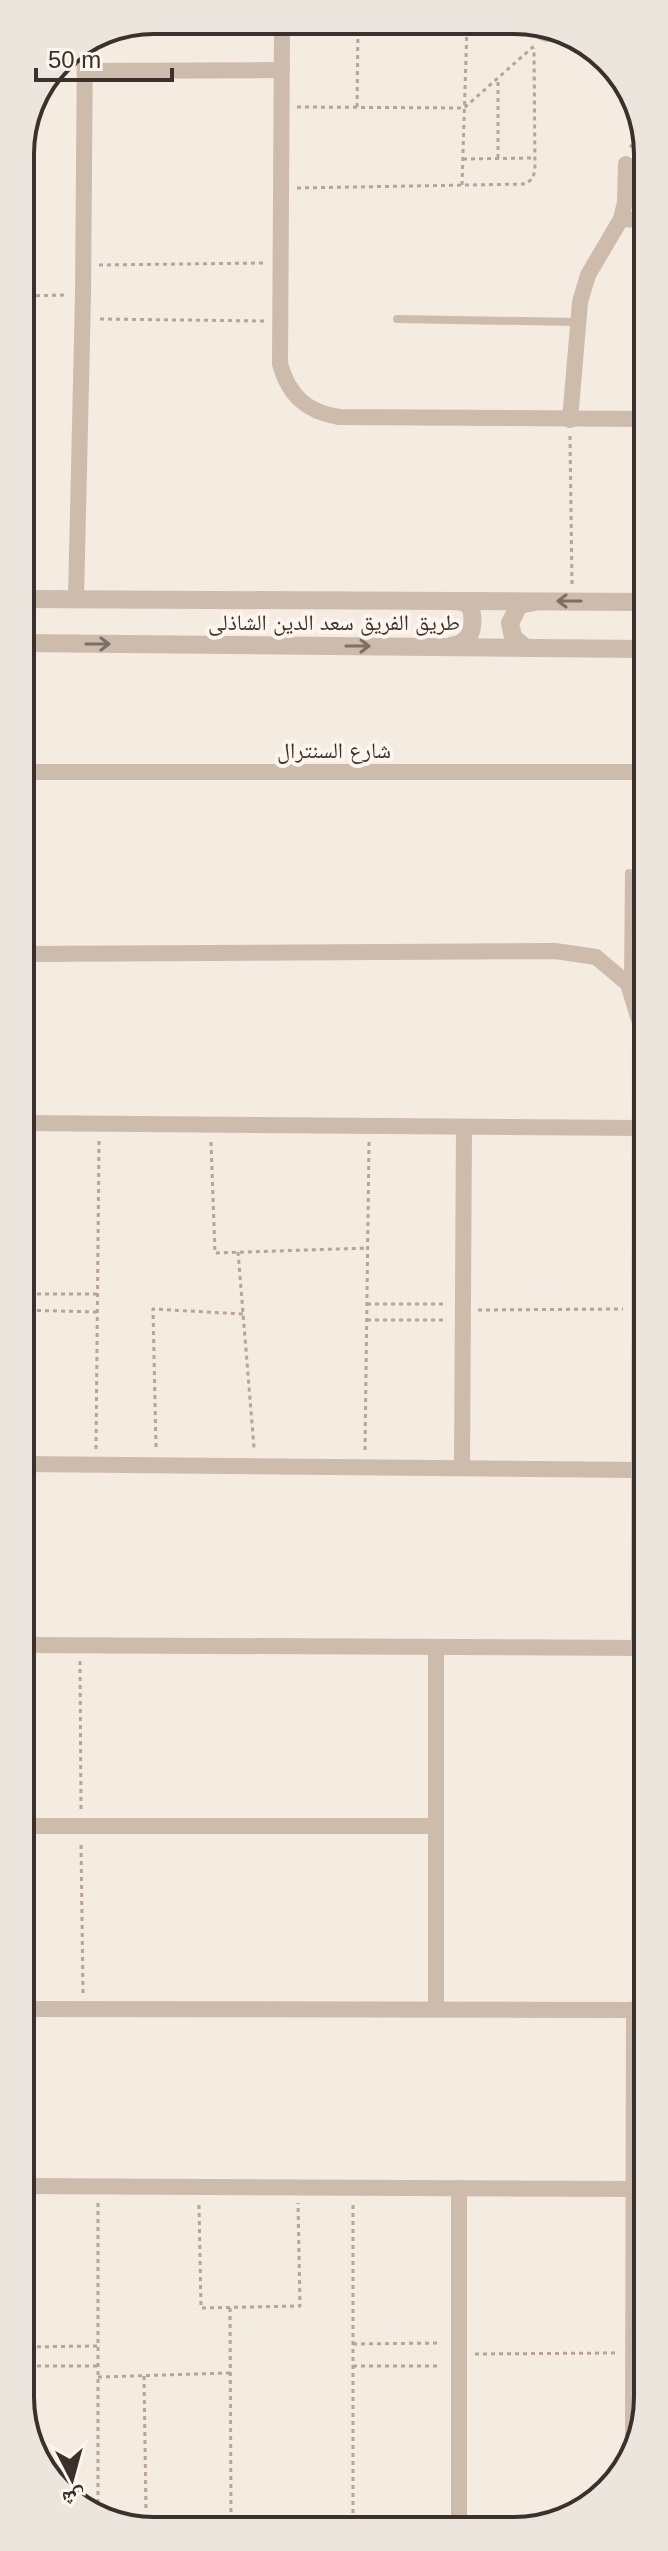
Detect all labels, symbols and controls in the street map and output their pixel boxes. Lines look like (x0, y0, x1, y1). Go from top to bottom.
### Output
scale bar (36, 32, 172, 82)
text: 50 m (48, 46, 101, 73)
one-way arrow (556, 593, 583, 609)
street label: طريق الفريق سعد الدين الشاذلى (208, 610, 460, 636)
one-way arrow (84, 636, 111, 652)
one-way arrow (344, 638, 371, 654)
street label: شارع السنترال (277, 738, 391, 764)
north arrow (32, 2439, 112, 2519)
text: ش (61, 2484, 87, 2512)

